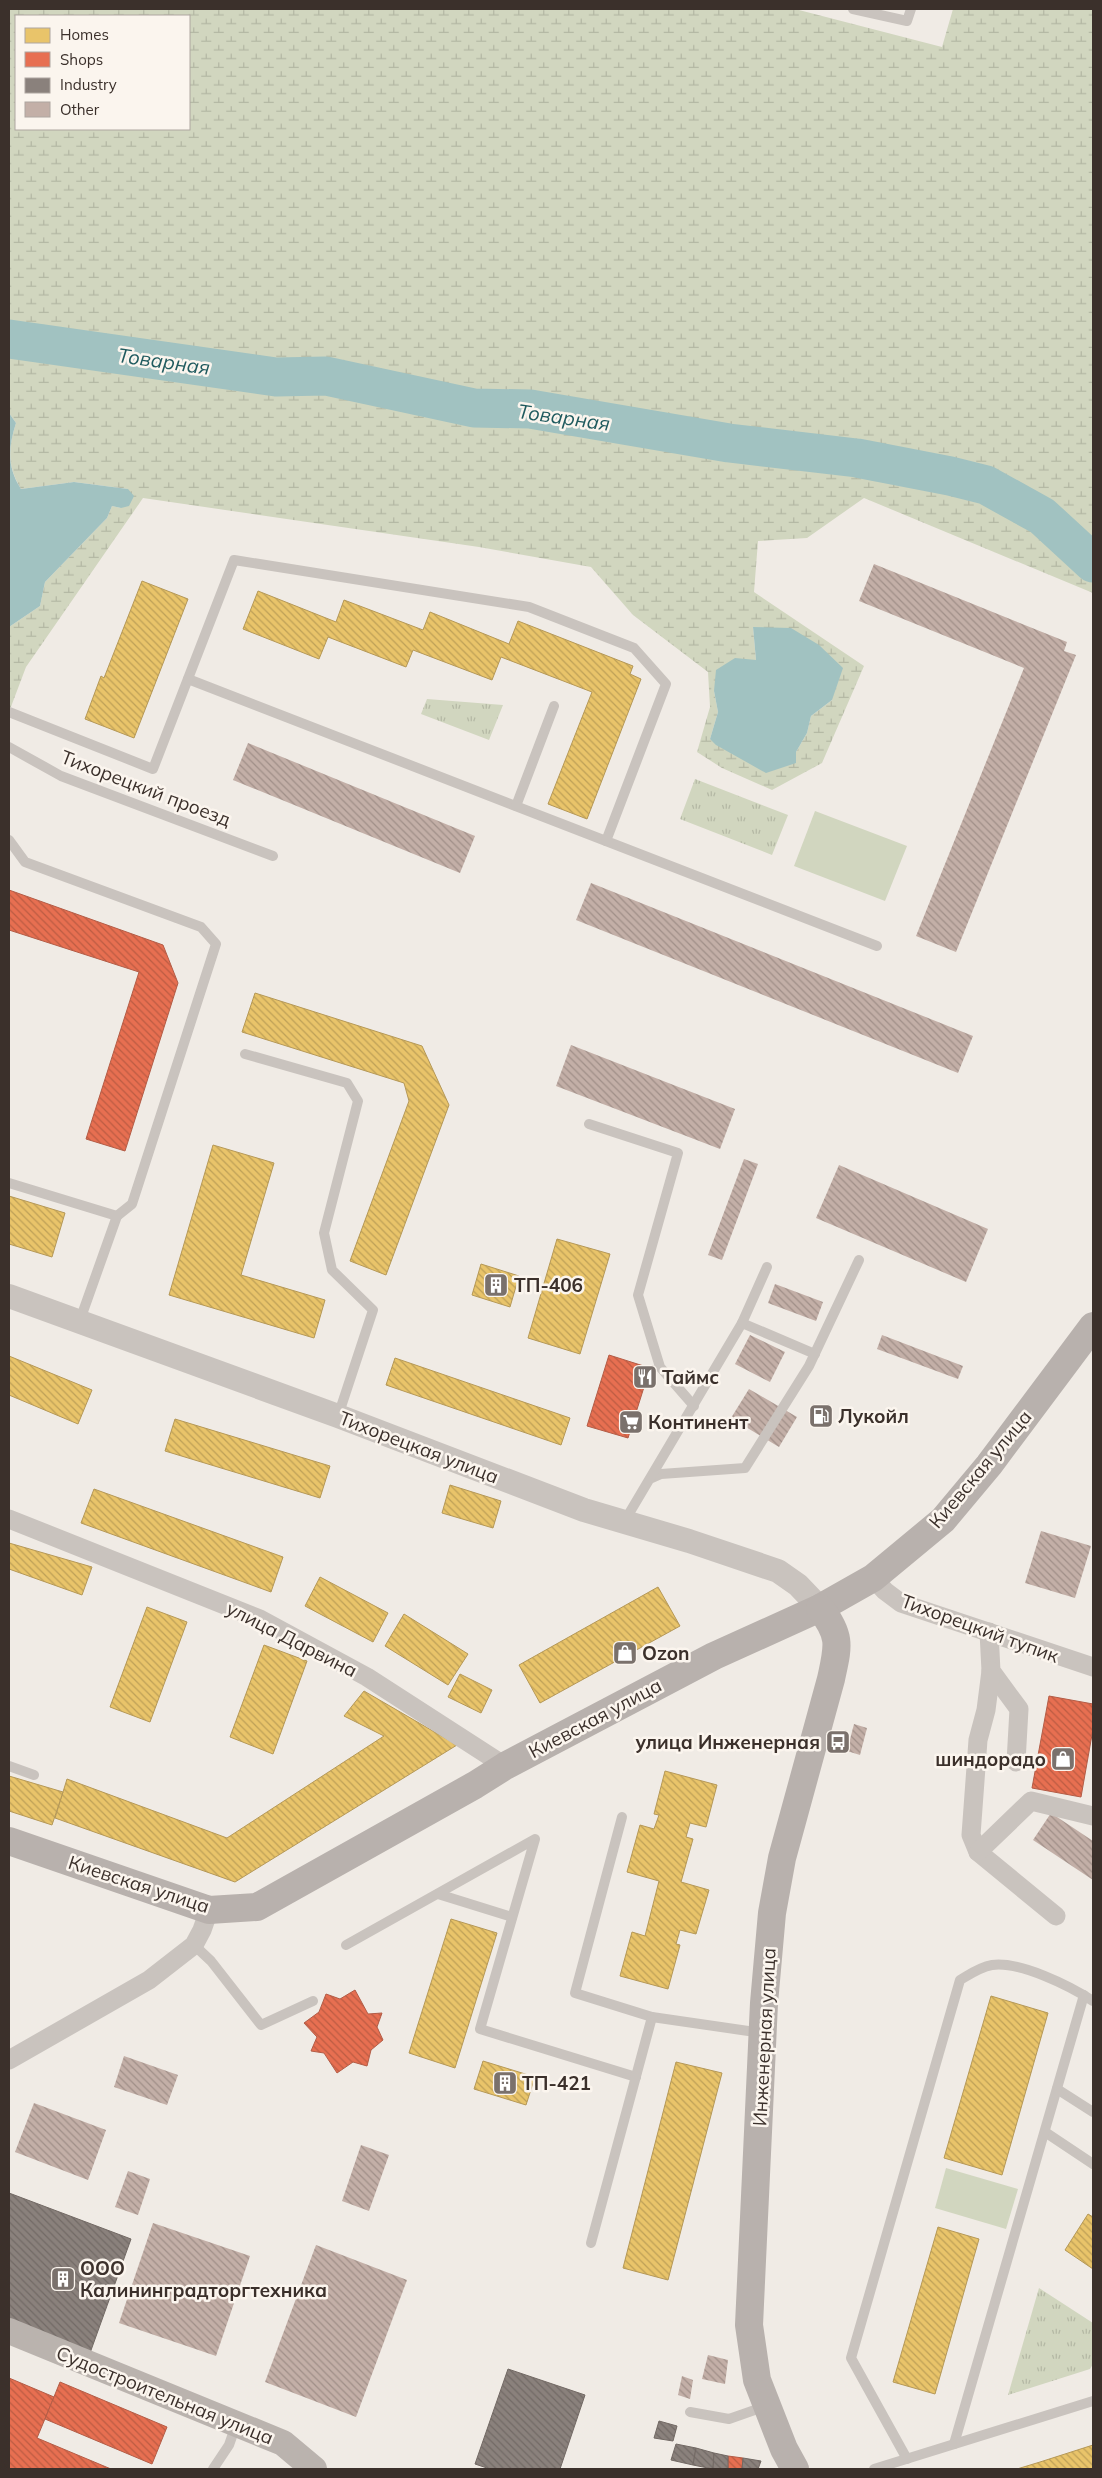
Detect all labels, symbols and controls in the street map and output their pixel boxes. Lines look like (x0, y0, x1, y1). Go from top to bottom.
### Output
legend (15, 15, 190, 130)
text: Homes (60, 25, 109, 44)
text: Shops (60, 50, 103, 69)
text: Industry (60, 75, 117, 94)
text: Other (60, 100, 100, 119)
water label: Товарная (116, 342, 212, 380)
water label: Товарная (516, 398, 612, 436)
street label: Тихорецкий проезд (58, 745, 235, 832)
building icon: ТП-406 (483, 1272, 509, 1298)
place label: ТП-406 (514, 1273, 583, 1297)
restaurant icon: Таймс (632, 1364, 658, 1390)
place label: Таймс (662, 1365, 719, 1389)
fuel station icon: Лукойл (808, 1403, 834, 1429)
place label: Лукойл (838, 1404, 909, 1428)
street label: Киевская улица (924, 1405, 1036, 1533)
street label: Тихорецкая улица (336, 1406, 502, 1488)
supermarket icon: Континент (618, 1409, 644, 1435)
place label: Континент (648, 1410, 749, 1434)
street label: Тихорецкий тупик (898, 1588, 1063, 1668)
street label: улица Дарвина (223, 1596, 361, 1682)
shop icon: Ozon (612, 1640, 638, 1666)
place label: Ozon (642, 1641, 689, 1665)
street label: Киевская улица (524, 1673, 666, 1763)
bus stop icon: улица Инженерная (825, 1729, 851, 1755)
place label: улица Инженерная (635, 1730, 820, 1754)
shop icon: шиндорадо (1050, 1746, 1076, 1772)
place label: шиндорадо (935, 1747, 1046, 1771)
street label: Киевская улица (65, 1850, 213, 1918)
street label: Инженерная улица (747, 1947, 781, 2127)
building icon: ТП-421 (492, 2070, 518, 2096)
place label: ТП-421 (522, 2071, 591, 2095)
place label: ООО Калининградторгтехника (80, 2256, 327, 2302)
building icon: ООО Калининградторгтехника (50, 2266, 76, 2292)
street label: Судостроительная улица (53, 2340, 277, 2450)

